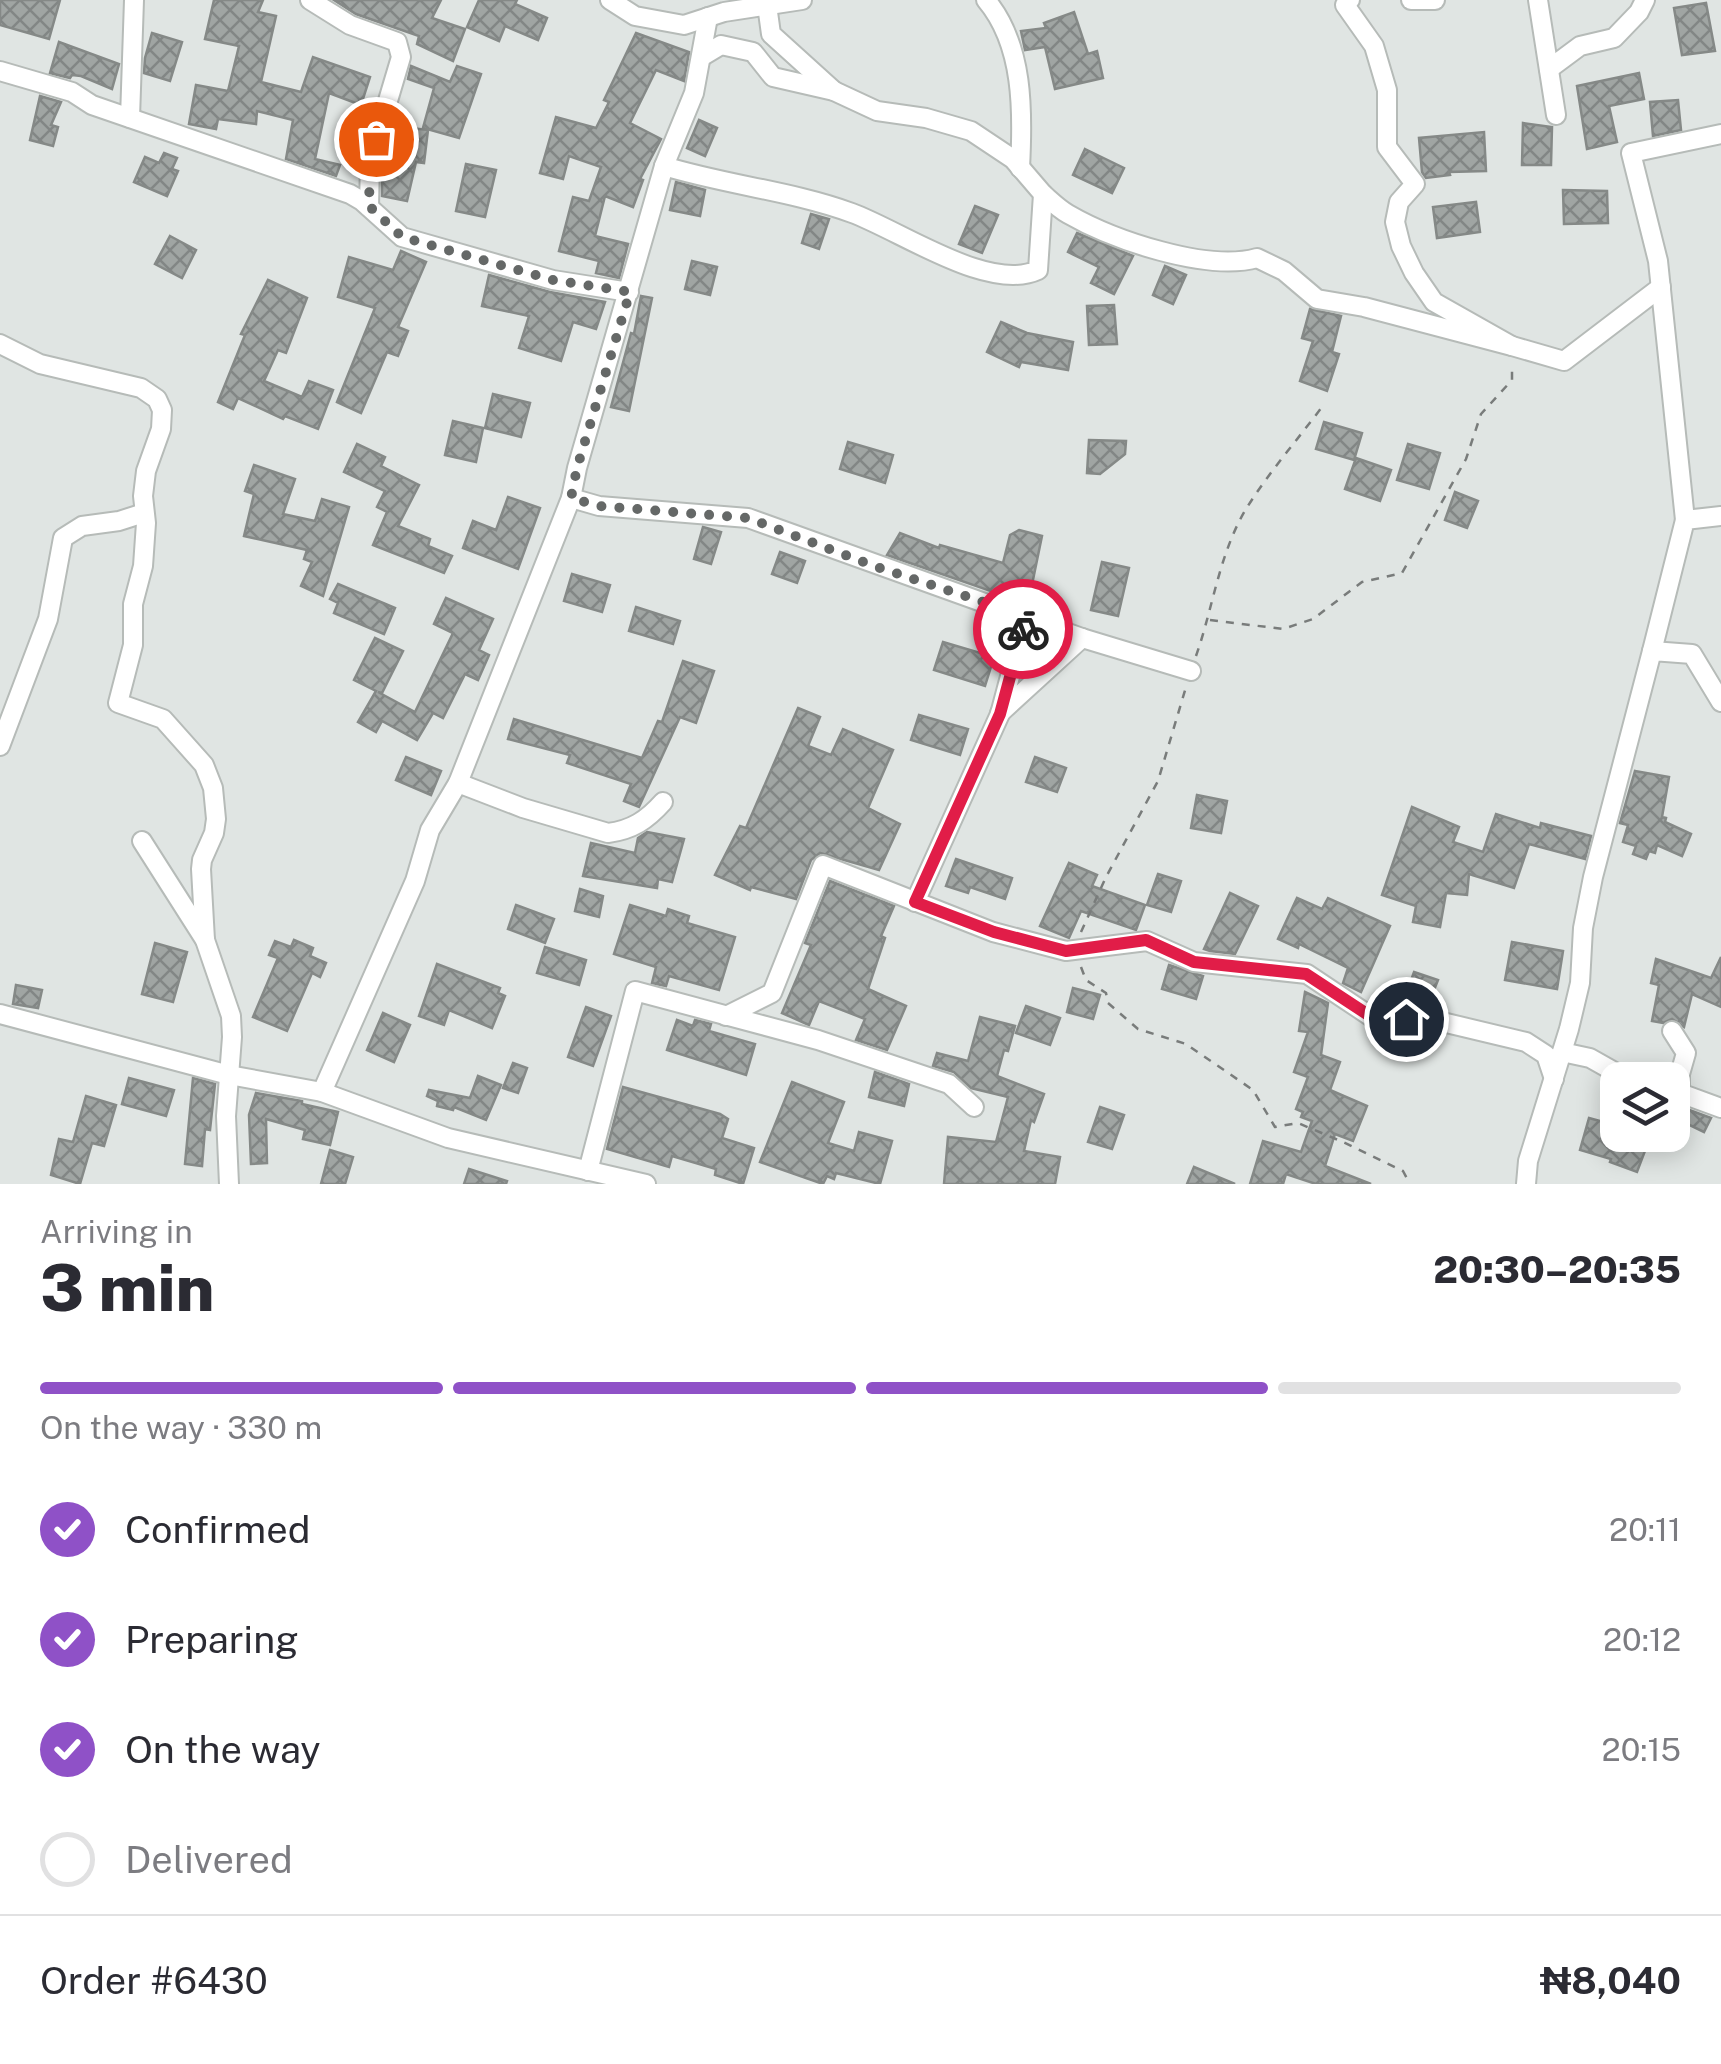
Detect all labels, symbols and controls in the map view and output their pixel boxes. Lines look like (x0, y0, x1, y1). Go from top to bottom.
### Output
pin (334, 97, 419, 182)
icon: bag (349, 112, 404, 167)
courier (973, 579, 1073, 679)
icon: bike (996, 602, 1051, 657)
pin (1364, 977, 1449, 1062)
icon: home (1379, 992, 1434, 1047)
map controls (1600, 1062, 1690, 1152)
button: layers (1600, 1062, 1690, 1152)
text: Arriving in (40, 1213, 193, 1250)
text: 20:30–20:35 (1433, 1247, 1681, 1292)
text: 3 min (40, 1249, 215, 1326)
text: On the way · 330 m (40, 1409, 322, 1446)
icon: check (40, 1502, 95, 1557)
text: Confirmed (125, 1507, 310, 1552)
text: 20:11 (1609, 1511, 1681, 1548)
icon: check (40, 1612, 95, 1667)
text: Preparing (125, 1617, 299, 1662)
text: 20:12 (1603, 1621, 1681, 1658)
icon: check (40, 1722, 95, 1777)
text: On the way (125, 1727, 321, 1772)
text: 20:15 (1602, 1731, 1681, 1768)
text: Delivered (125, 1837, 293, 1882)
text: Order #6430 (40, 1958, 268, 2003)
text: ₦8,040 (1540, 1958, 1681, 2003)

